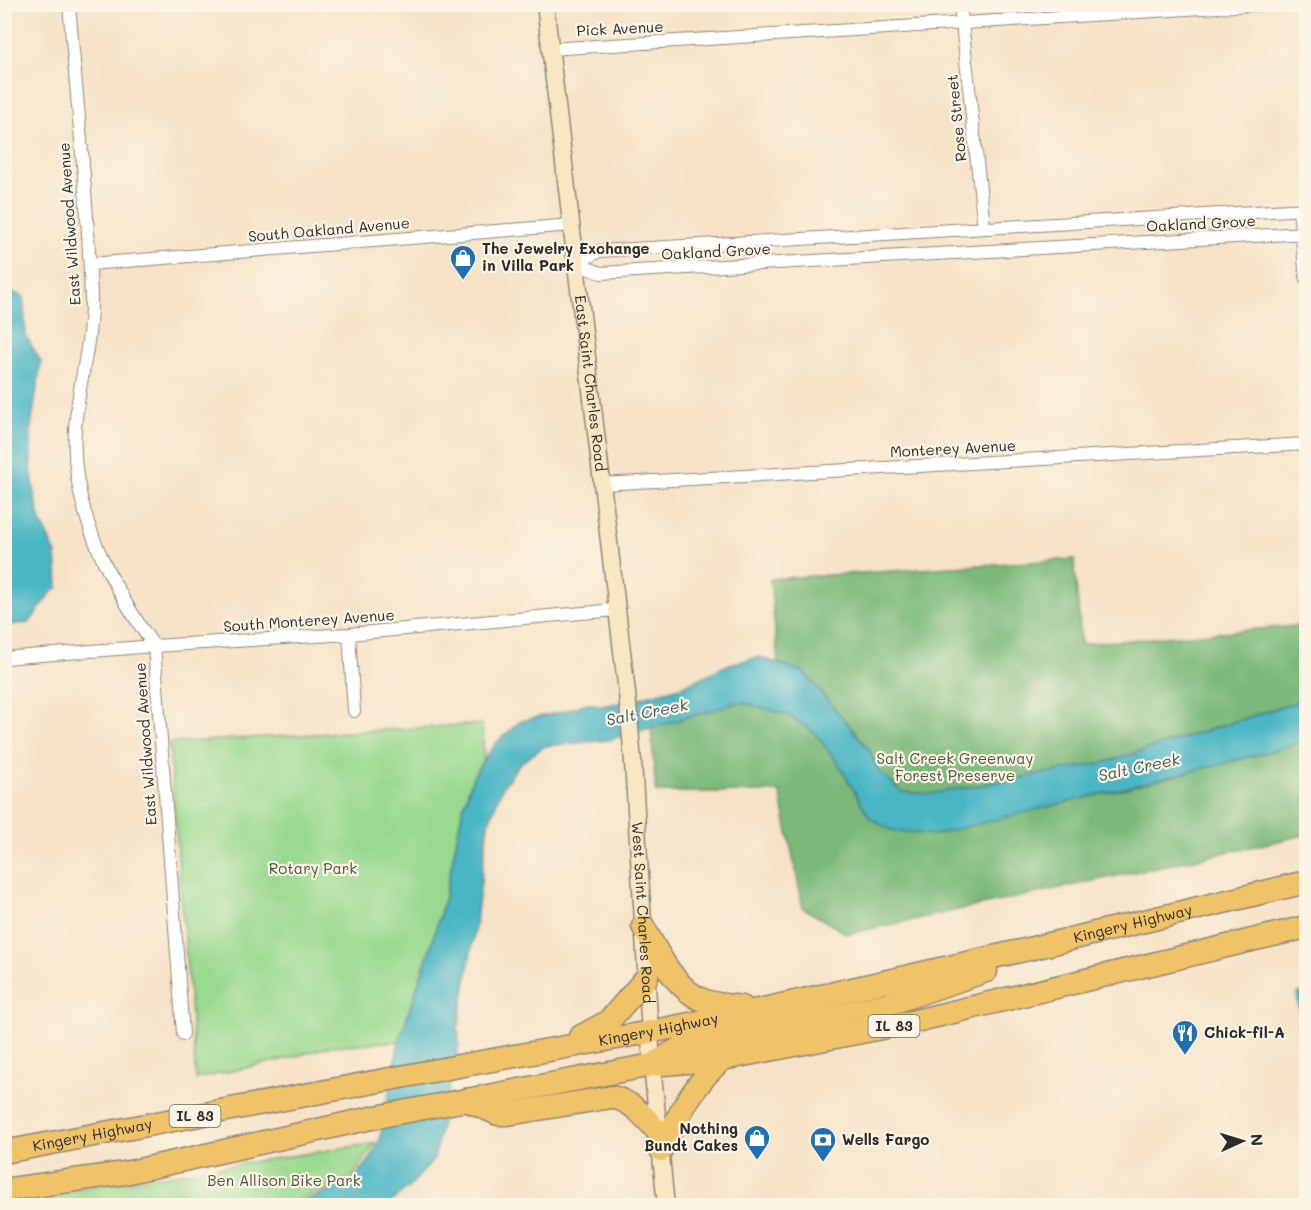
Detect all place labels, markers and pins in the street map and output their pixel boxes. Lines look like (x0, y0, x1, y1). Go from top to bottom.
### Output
place label: The Jewelry Exchange in Villa Park (482, 238, 650, 275)
shop icon: The Jewelry Exchange in Villa Park (448, 243, 478, 281)
restaurant icon: Chick-fil-A (1170, 1018, 1200, 1056)
place label: Chick-fil-A (1204, 1022, 1285, 1042)
place label: Nothing Bundt Cakes (644, 1118, 738, 1155)
shop icon: Nothing Bundt Cakes (742, 1123, 772, 1161)
bank icon: Wells Fargo (808, 1125, 838, 1163)
place label: Wells Fargo (842, 1129, 929, 1149)

